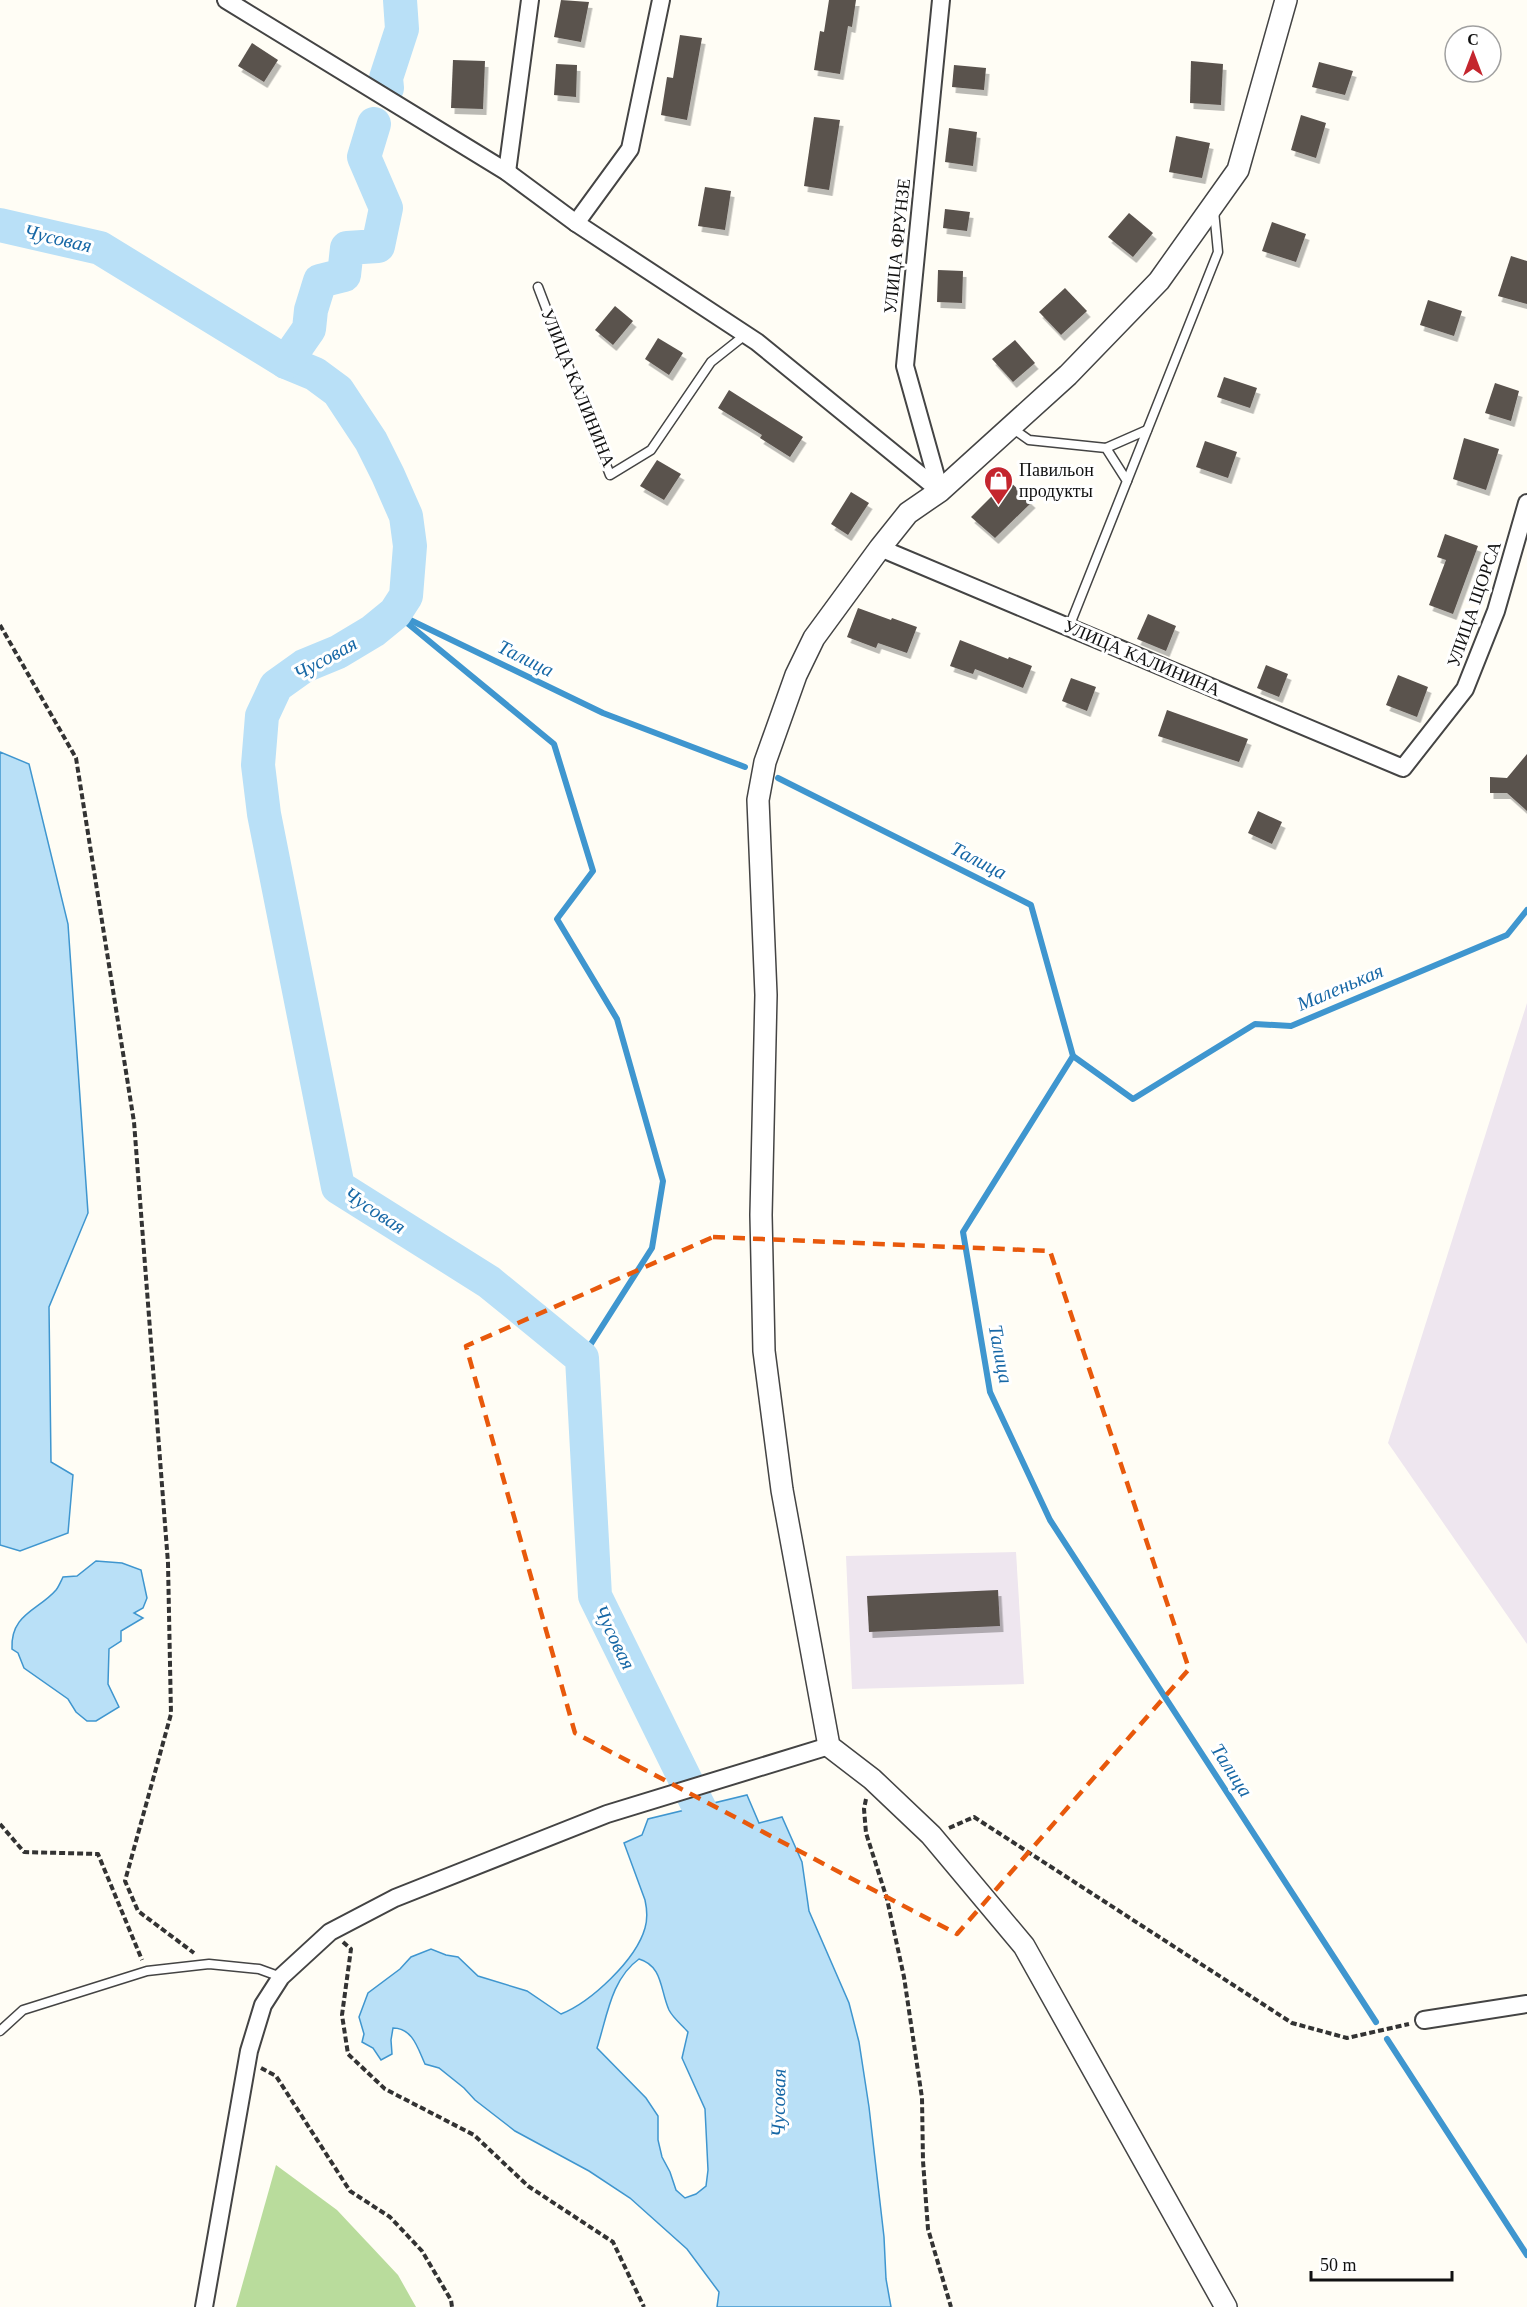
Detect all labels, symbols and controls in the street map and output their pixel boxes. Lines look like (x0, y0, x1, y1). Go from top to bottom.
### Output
north arrow (1443, 24, 1503, 84)
text: С (1467, 31, 1479, 48)
street label: УЛИЦА ФРУНЗЕ (880, 177, 914, 315)
water label: Чусовая (22, 220, 94, 257)
street label: УЛИЦА КАЛИНИНА (537, 306, 619, 470)
place label: Павильон продукты (1019, 460, 1094, 501)
shop icon: Павильон продукты (982, 464, 1014, 506)
street label: УЛИЦА ЩОРСА (1443, 538, 1505, 670)
street label: УЛИЦА КАЛИНИНА (1060, 616, 1224, 700)
water label: Чусовая (290, 632, 361, 685)
water label: Талица (494, 635, 558, 682)
water label: Талица (947, 837, 1010, 884)
water label: Маленькая (1293, 959, 1386, 1015)
water label: Чусовая (340, 1182, 410, 1239)
water label: Талица (984, 1323, 1017, 1385)
water label: Чусовая (589, 1601, 640, 1673)
water label: Талица (1206, 1739, 1257, 1801)
water label: Чусовая (766, 2068, 791, 2138)
scale bar (1311, 2244, 1452, 2282)
text: 50 m (1320, 2255, 1357, 2275)

